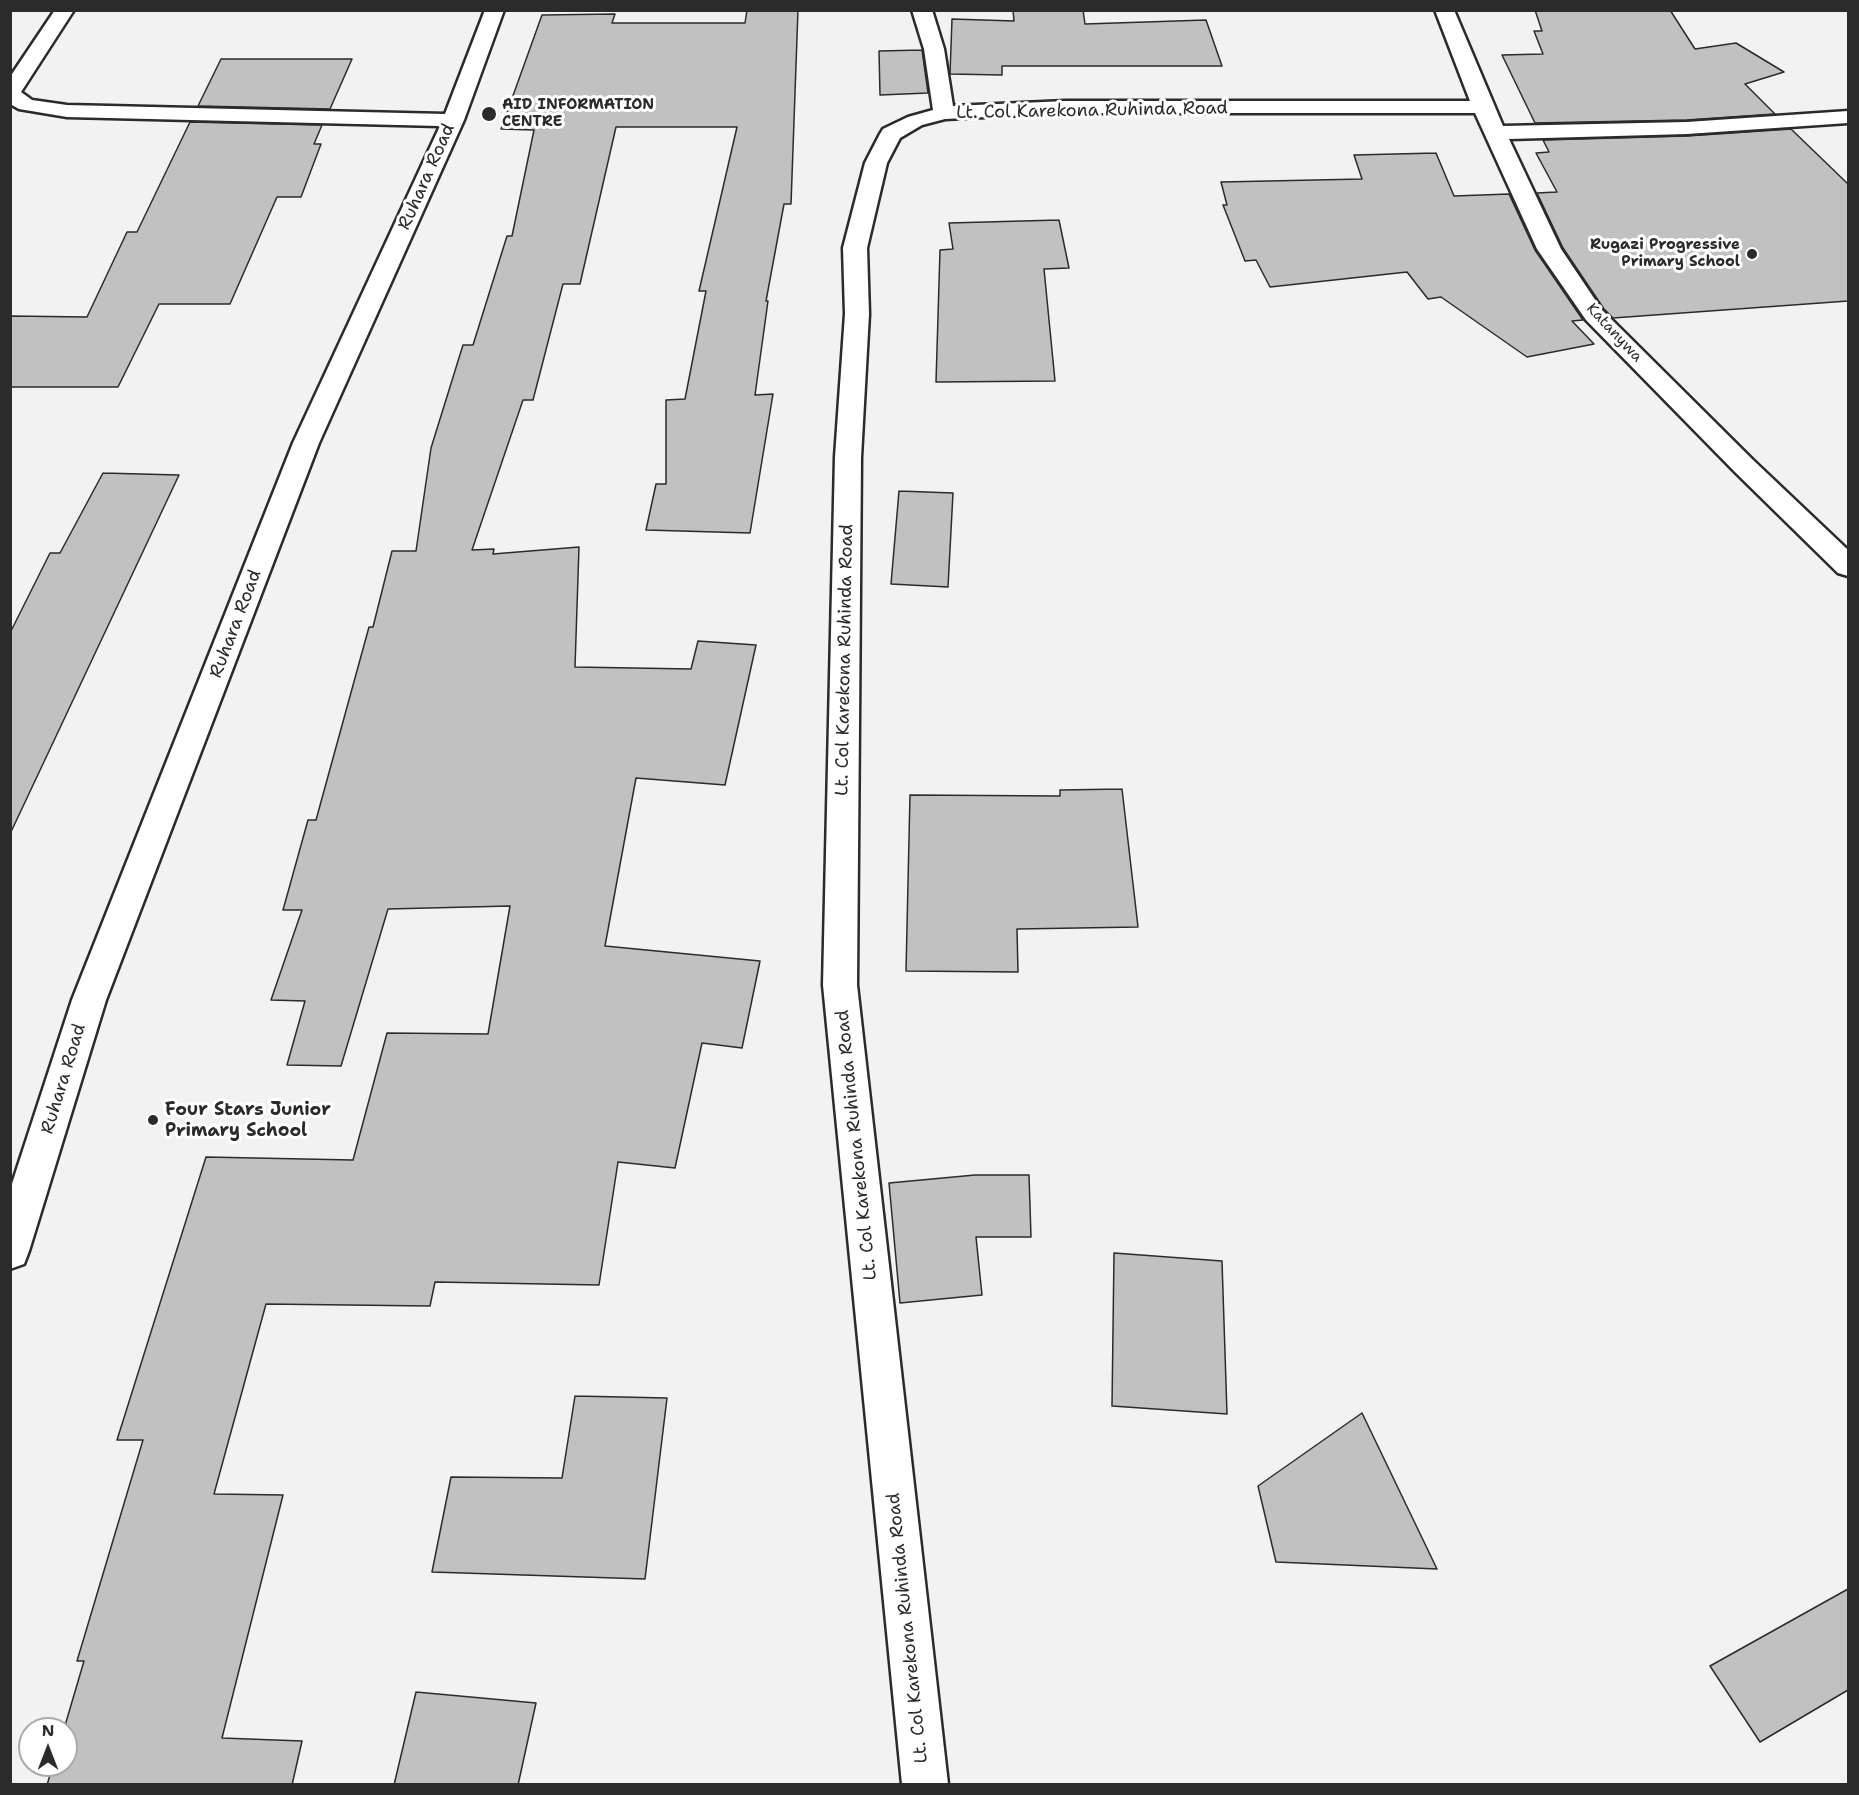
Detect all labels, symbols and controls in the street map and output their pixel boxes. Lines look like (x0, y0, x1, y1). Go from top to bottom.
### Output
place label: AID INFORMATION CENTRE (502, 96, 654, 131)
street label: Lt. Col Karekona Ruhinda Road (956, 98, 1228, 124)
marker: AID INFORMATION CENTRE (480, 105, 498, 123)
street label: Ruhara Road (394, 120, 460, 234)
place label: Rugazi Progressive Primary School (1590, 236, 1740, 271)
marker: Rugazi Progressive Primary School (1745, 247, 1759, 261)
street label: Katanywa (1582, 300, 1646, 366)
street label: Lt. Col Karekona Ruhinda Road (832, 524, 858, 796)
street label: Ruhara Road (205, 567, 267, 681)
street label: Lt. Col Karekona Ruhinda Road (832, 1009, 882, 1281)
street label: Ruhara Road (37, 1021, 91, 1137)
place label: Four Stars Junior Primary School (165, 1099, 331, 1142)
marker: Four Stars Junior Primary School (146, 1113, 160, 1127)
street label: Lt. Col Karekona Ruhinda Road (883, 1492, 933, 1764)
north arrow (18, 1717, 78, 1777)
text: N (42, 1720, 54, 1741)

